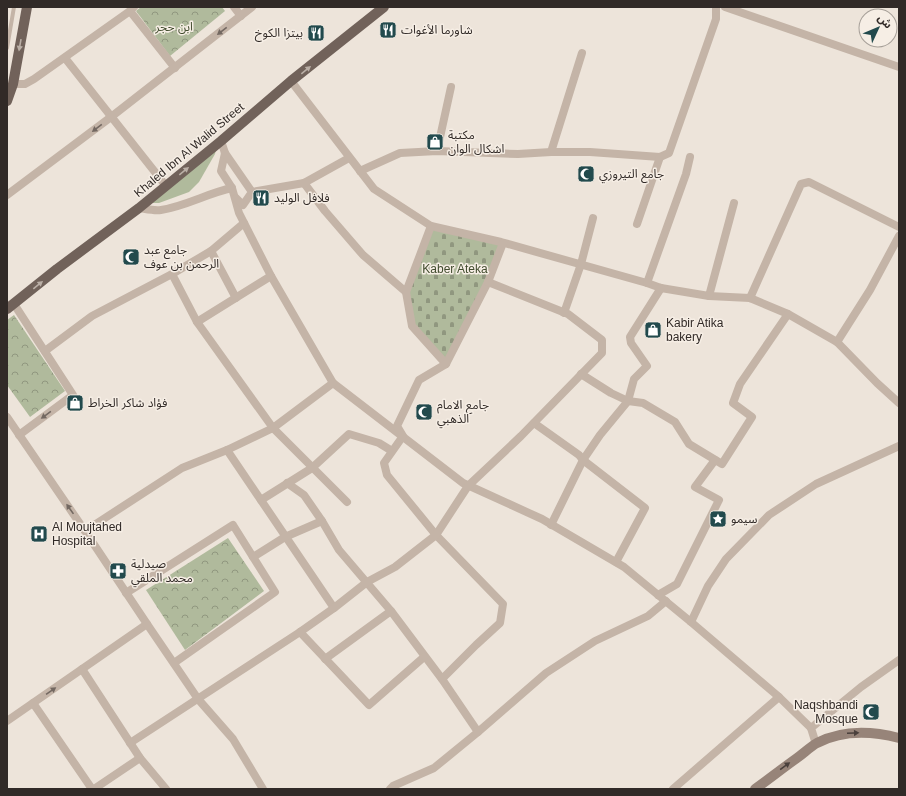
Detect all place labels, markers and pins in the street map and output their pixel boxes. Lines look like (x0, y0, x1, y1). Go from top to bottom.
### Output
restaurant icon: شاورما الأغوات (378, 20, 398, 40)
restaurant icon: بيتزا الكوخ (306, 23, 326, 43)
place label: شاورما الأغوات (401, 23, 473, 37)
place label: بيتزا الكوخ (255, 26, 303, 42)
place label: مكتبة اشكال الوان (448, 128, 504, 156)
shop icon: مكتبة اشكال الوان (425, 132, 445, 152)
mosque icon: جامع التيروزي (576, 164, 596, 184)
place label: جامع التيروزي (599, 167, 664, 184)
restaurant icon: فلافل الوليد (251, 188, 271, 208)
place label: فلافل الوليد (274, 191, 330, 205)
place label: جامع عبد الرحمن بن عوف (144, 243, 219, 271)
mosque icon: جامع عبد الرحمن بن عوف (121, 247, 141, 267)
place label: Kabir Atika bakery (666, 316, 724, 344)
shop icon: Kabir Atika bakery (643, 320, 663, 340)
shop icon: فؤاد شاكر الخراط (65, 393, 85, 413)
place label: فؤاد شاكر الخراط (88, 396, 167, 410)
place label: جامع الامام الذهبي (437, 398, 489, 429)
mosque icon: جامع الامام الذهبي (414, 402, 434, 422)
place icon: سيمو (708, 509, 728, 529)
place label: سيمو (731, 512, 757, 526)
place label: Al Moujtahed Hospital (52, 520, 122, 548)
hospital icon: Al Moujtahed Hospital (29, 524, 49, 544)
place label: صيدلية محمد الملقي (131, 557, 193, 588)
pharmacy icon: صيدلية محمد الملقي (108, 561, 128, 581)
place label: Naqshbandi Mosque (794, 698, 858, 726)
mosque icon: Naqshbandi Mosque (861, 702, 881, 722)

